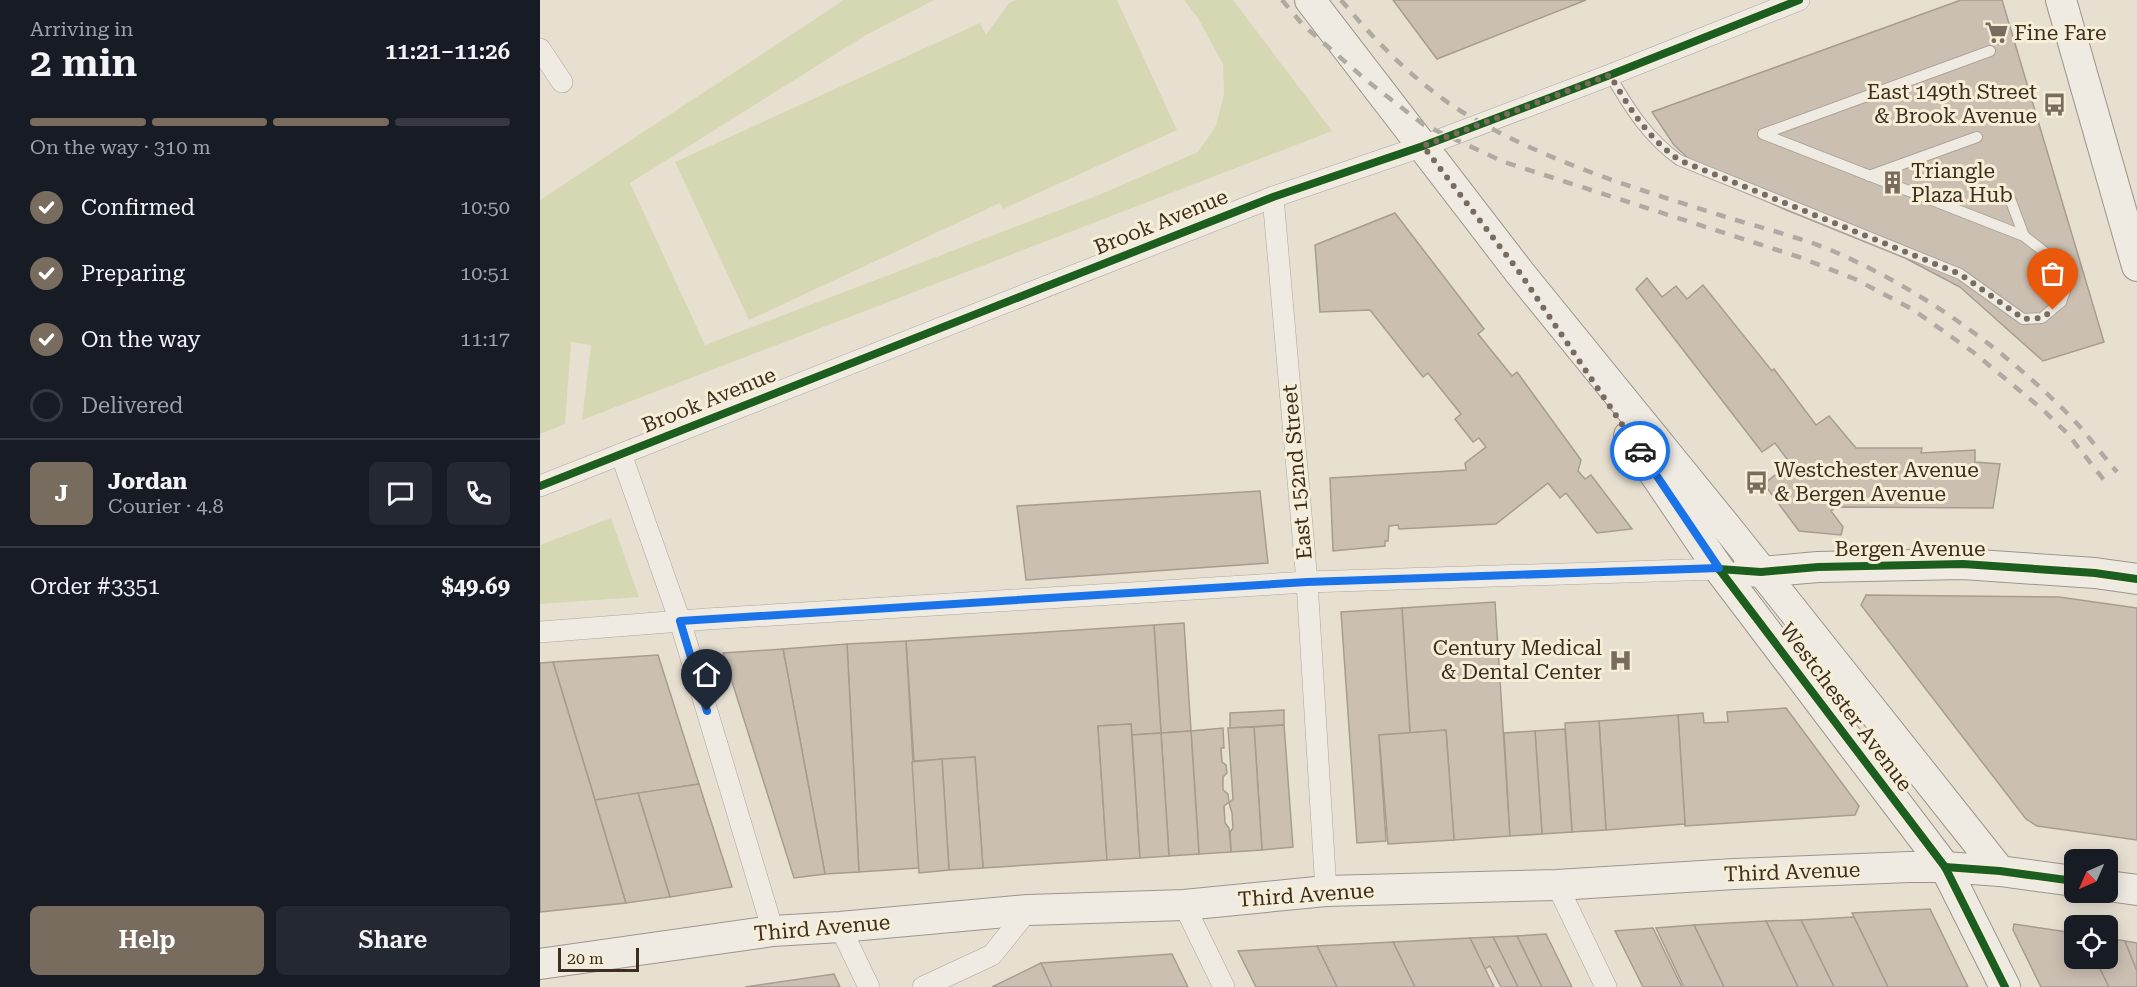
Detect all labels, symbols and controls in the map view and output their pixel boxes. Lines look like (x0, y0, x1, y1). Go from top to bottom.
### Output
text: Arriving in (30, 17, 133, 41)
supermarket icon: Fine Fare (1983, 20, 2009, 46)
place label: Fine Fare (2014, 21, 2107, 45)
text: 11:21–11:26 (385, 39, 510, 64)
text: 2 min (30, 40, 137, 86)
place label: East 149th Street & Brook Avenue (1867, 80, 2037, 128)
bus stop icon: East 149th Street & Brook Avenue (2042, 91, 2068, 117)
text: On the way · 310 m (30, 135, 211, 159)
place label: Triangle Plaza Hub (1911, 159, 2013, 207)
building icon: Triangle Plaza Hub (1880, 170, 1906, 196)
street label: Brook Avenue (1091, 184, 1231, 260)
icon: check (30, 191, 63, 224)
text: Confirmed (81, 195, 195, 220)
text: 10:50 (460, 195, 510, 219)
pin (2027, 248, 2078, 310)
icon: check (30, 257, 63, 290)
icon: bag (2036, 257, 2069, 290)
text: Preparing (81, 261, 185, 286)
text: 10:51 (460, 261, 510, 285)
icon: check (30, 323, 63, 356)
text: On the way (81, 327, 201, 352)
text: 11:17 (460, 327, 510, 351)
street label: Brook Avenue (639, 362, 779, 438)
street label: East 152nd Street (1277, 383, 1317, 561)
text: Delivered (81, 393, 183, 418)
courier (1610, 421, 1670, 481)
icon: car (1624, 435, 1657, 468)
place label: Westchester Avenue & Bergen Avenue (1774, 458, 1979, 506)
button: chat (369, 462, 432, 525)
button: phone (447, 462, 510, 525)
text: Jordan (108, 469, 187, 494)
bus stop icon: Westchester Avenue & Bergen Avenue (1743, 469, 1769, 495)
text: J (55, 481, 68, 506)
text: Courier · 4.8 (108, 494, 224, 518)
street label: Bergen Avenue (1834, 537, 1986, 561)
text: Order #3351 (30, 574, 160, 599)
text: $49.69 (441, 574, 510, 599)
street label: Westchester Avenue (1775, 618, 1917, 796)
place label: Century Medical & Dental Center (1433, 636, 1603, 684)
hospital icon: Century Medical & Dental Center (1607, 647, 1633, 673)
pin (681, 649, 732, 711)
icon: home (690, 658, 723, 691)
north arrow (2064, 849, 2118, 903)
map controls (2064, 849, 2118, 969)
street label: Third Avenue (1723, 858, 1861, 886)
street label: Third Avenue (1237, 878, 1375, 912)
button: Help (30, 906, 264, 975)
button: Share (276, 906, 510, 975)
street label: Third Avenue (753, 910, 891, 946)
button: locate (2064, 915, 2118, 969)
scale bar (558, 945, 639, 972)
text: 20 m (567, 949, 604, 968)

